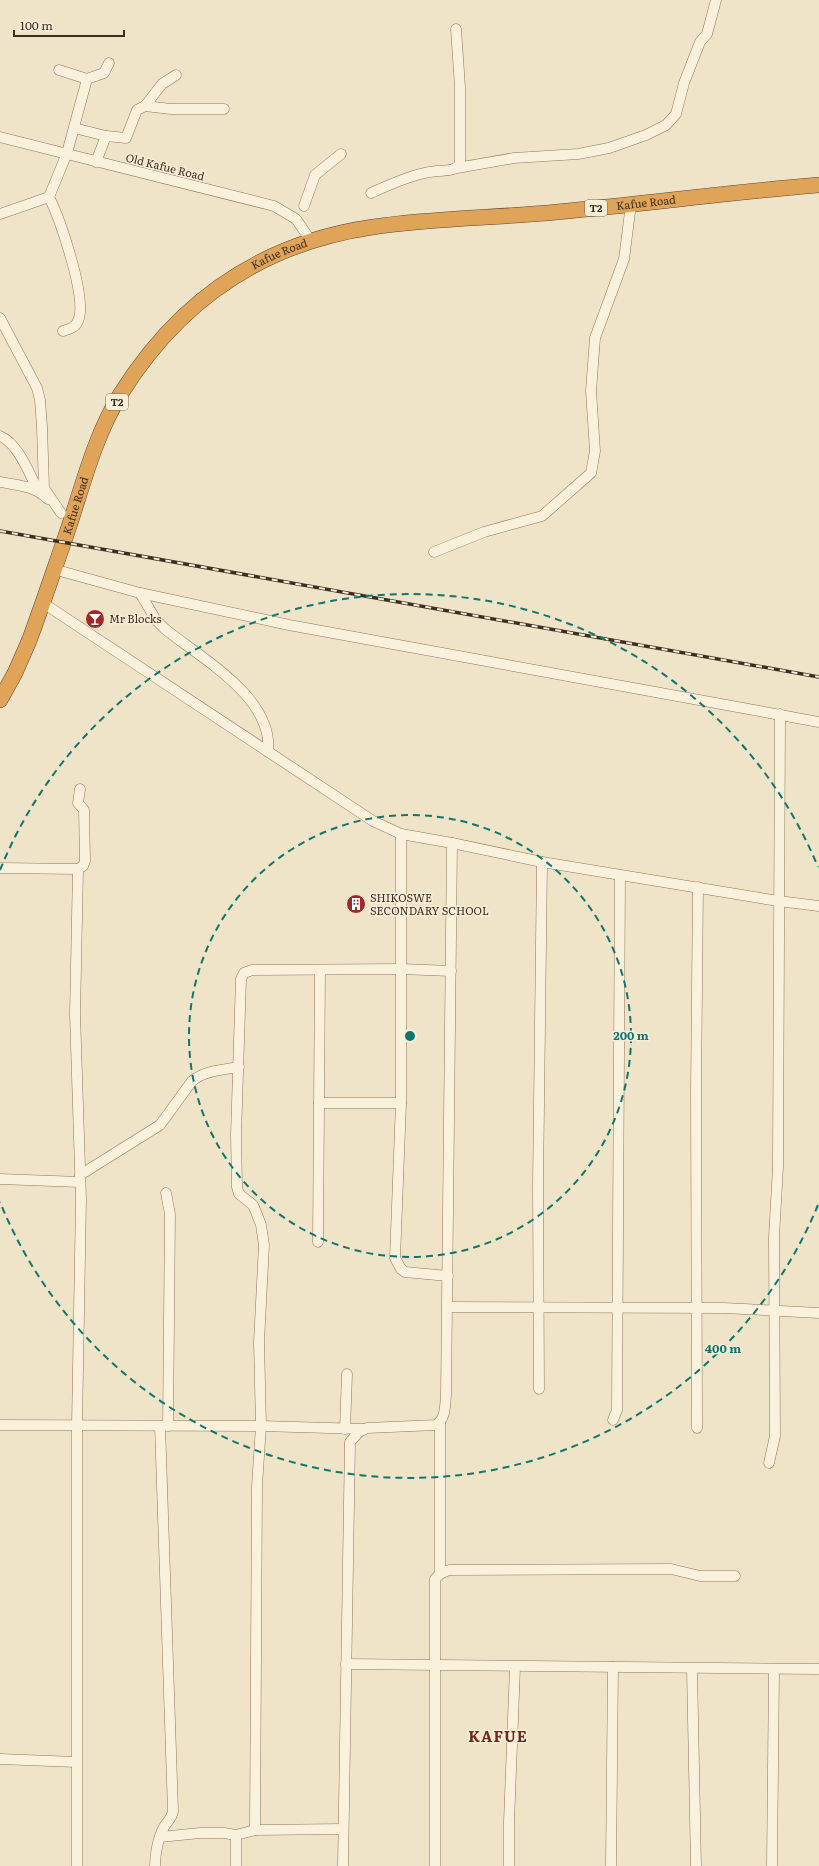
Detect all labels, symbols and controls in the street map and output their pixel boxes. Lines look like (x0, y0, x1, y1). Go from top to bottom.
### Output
scale bar (14, 12, 124, 38)
text: 100 m (20, 16, 53, 34)
street label: Old Kafue Road (124, 149, 207, 184)
street label: Kafue Road (615, 191, 677, 213)
road number: T2 (585, 200, 607, 216)
street label: Kafue Road (248, 234, 309, 272)
road number: T2 (106, 394, 128, 410)
street label: Kafue Road (58, 474, 91, 536)
bar icon: Mr Blocks (84, 608, 106, 630)
place label: Mr Blocks (109, 610, 162, 626)
place label: SHIKOSWE SECONDARY SCHOOL (370, 889, 489, 918)
building icon: SHIKOSWE SECONDARY SCHOOL (345, 893, 367, 915)
text: 200 m (613, 1026, 649, 1044)
centre of rings (403, 1029, 417, 1043)
text: 400 m (705, 1339, 741, 1357)
district label: KAFUE (468, 1724, 528, 1747)

